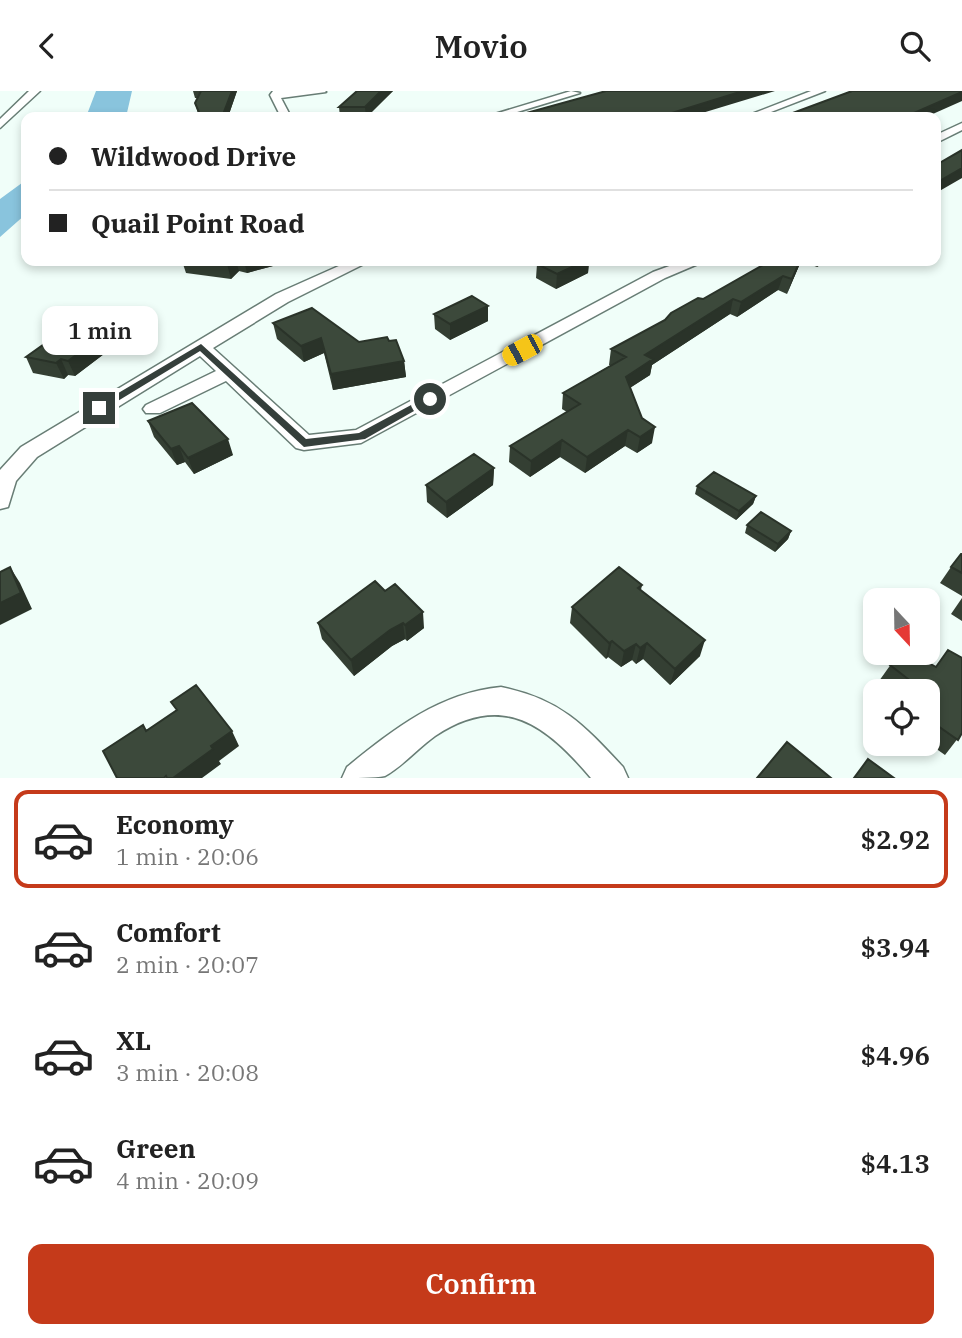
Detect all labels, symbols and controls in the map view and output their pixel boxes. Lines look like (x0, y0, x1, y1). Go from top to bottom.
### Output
text: Movio (434, 25, 528, 67)
icon: back (28, 27, 66, 65)
icon: search (896, 27, 934, 65)
text: Wildwood Drive (91, 139, 296, 173)
text: Quail Point Road (91, 206, 305, 240)
callout: 1 min (41, 307, 157, 355)
text: 1 min (68, 315, 132, 345)
car (499, 331, 546, 369)
route start (414, 383, 446, 415)
route end (83, 392, 115, 424)
north arrow (863, 588, 940, 665)
map controls (863, 588, 940, 756)
button: locate (863, 679, 940, 756)
text: Economy (116, 807, 234, 841)
icon: car (32, 808, 95, 871)
text: $2.92 (861, 822, 930, 856)
text: 1 min · 20:06 (116, 841, 259, 871)
text: Comfort (116, 915, 221, 949)
icon: car (32, 916, 95, 979)
text: $3.94 (861, 930, 930, 964)
text: 2 min · 20:07 (116, 949, 259, 979)
text: XL (116, 1023, 151, 1057)
icon: car (32, 1024, 95, 1087)
text: $4.96 (861, 1038, 930, 1072)
text: 3 min · 20:08 (116, 1057, 259, 1087)
text: Green (116, 1131, 196, 1165)
icon: car (32, 1132, 95, 1195)
text: $4.13 (861, 1146, 930, 1180)
text: 4 min · 20:09 (116, 1165, 259, 1195)
button: Confirm (28, 1244, 934, 1324)

